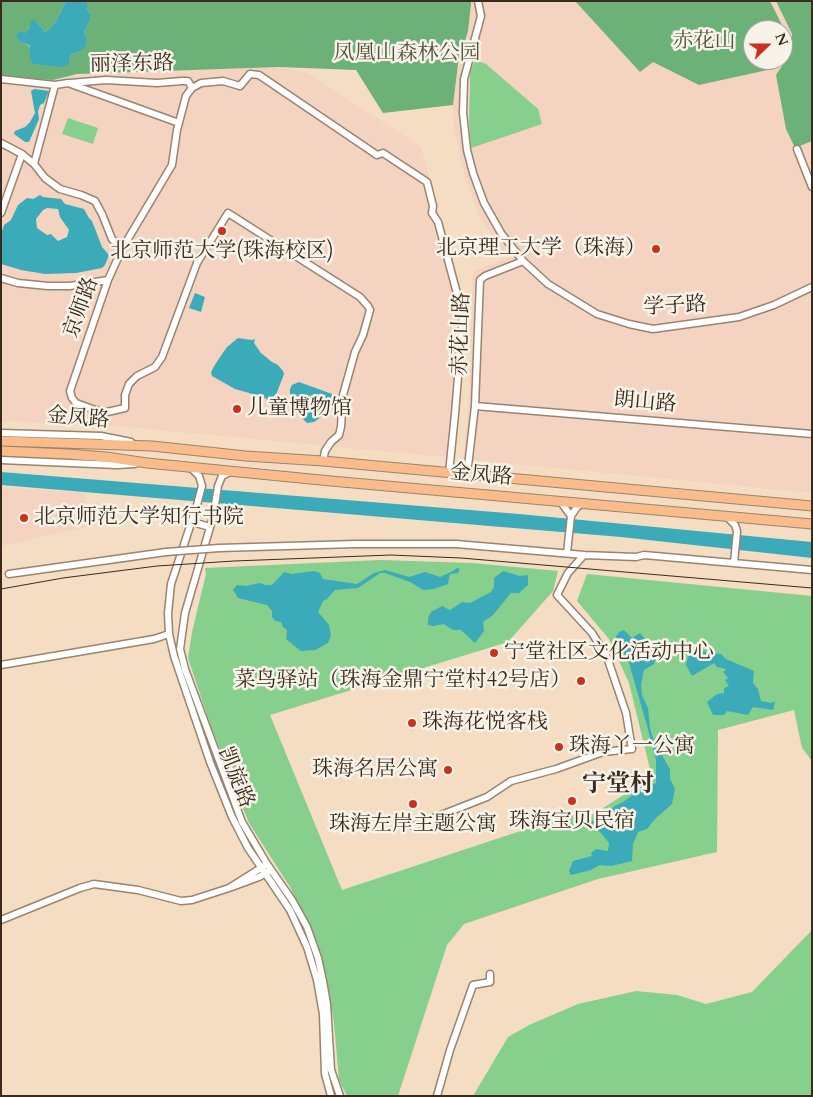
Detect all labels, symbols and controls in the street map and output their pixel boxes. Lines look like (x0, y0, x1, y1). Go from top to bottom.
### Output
north arrow (743, 20, 793, 70)
park label: 赤花山 (673, 29, 735, 55)
text: N (770, 30, 793, 49)
park label: 凤凰山森林公园 (334, 41, 480, 67)
street label: 丽泽东路 (90, 52, 174, 78)
marker: 北京师范大学(珠海校区) (216, 225, 228, 237)
place label: 北京理工大学（珠海） (436, 236, 646, 262)
place label: 北京师范大学(珠海校区) (110, 239, 334, 265)
marker: 北京理工大学（珠海） (650, 243, 662, 255)
street label: 京师路 (59, 274, 105, 342)
street label: 赤花山路 (448, 292, 476, 376)
street label: 学子路 (643, 293, 707, 321)
street label: 朗山路 (613, 388, 677, 418)
place label: 儿童博物馆 (247, 396, 352, 422)
marker: 儿童博物馆 (231, 403, 243, 415)
street label: 金凤路 (46, 404, 110, 434)
street label: 金凤路 (449, 461, 513, 491)
place label: 北京师范大学知行书院 (34, 505, 244, 531)
marker: 北京师范大学知行书院 (18, 512, 30, 524)
place label: 宁堂社区文化活动中心 (504, 640, 714, 666)
marker: 宁堂社区文化活动中心 (488, 647, 500, 659)
place label: 菜鸟驿站（珠海金鼎宁堂村42号店） (234, 668, 571, 694)
marker: 菜鸟驿站（珠海金鼎宁堂村42号店） (575, 675, 587, 687)
place label: 珠海花悦客栈 (422, 710, 548, 736)
marker: 珠海花悦客栈 (406, 717, 418, 729)
place label: 珠海丫一公寓 (569, 734, 695, 760)
marker: 珠海丫一公寓 (553, 741, 565, 753)
street label: 凯旋路 (212, 744, 258, 812)
place label: 珠海名居公寓 (312, 757, 438, 783)
marker: 珠海名居公寓 (442, 764, 454, 776)
district label: 宁堂村 (582, 771, 654, 799)
marker: 珠海宝贝民宿 (566, 795, 578, 807)
marker: 珠海左岸主题公寓 (407, 798, 419, 810)
place label: 珠海宝贝民宿 (509, 809, 635, 835)
place label: 珠海左岸主题公寓 (329, 812, 497, 838)

